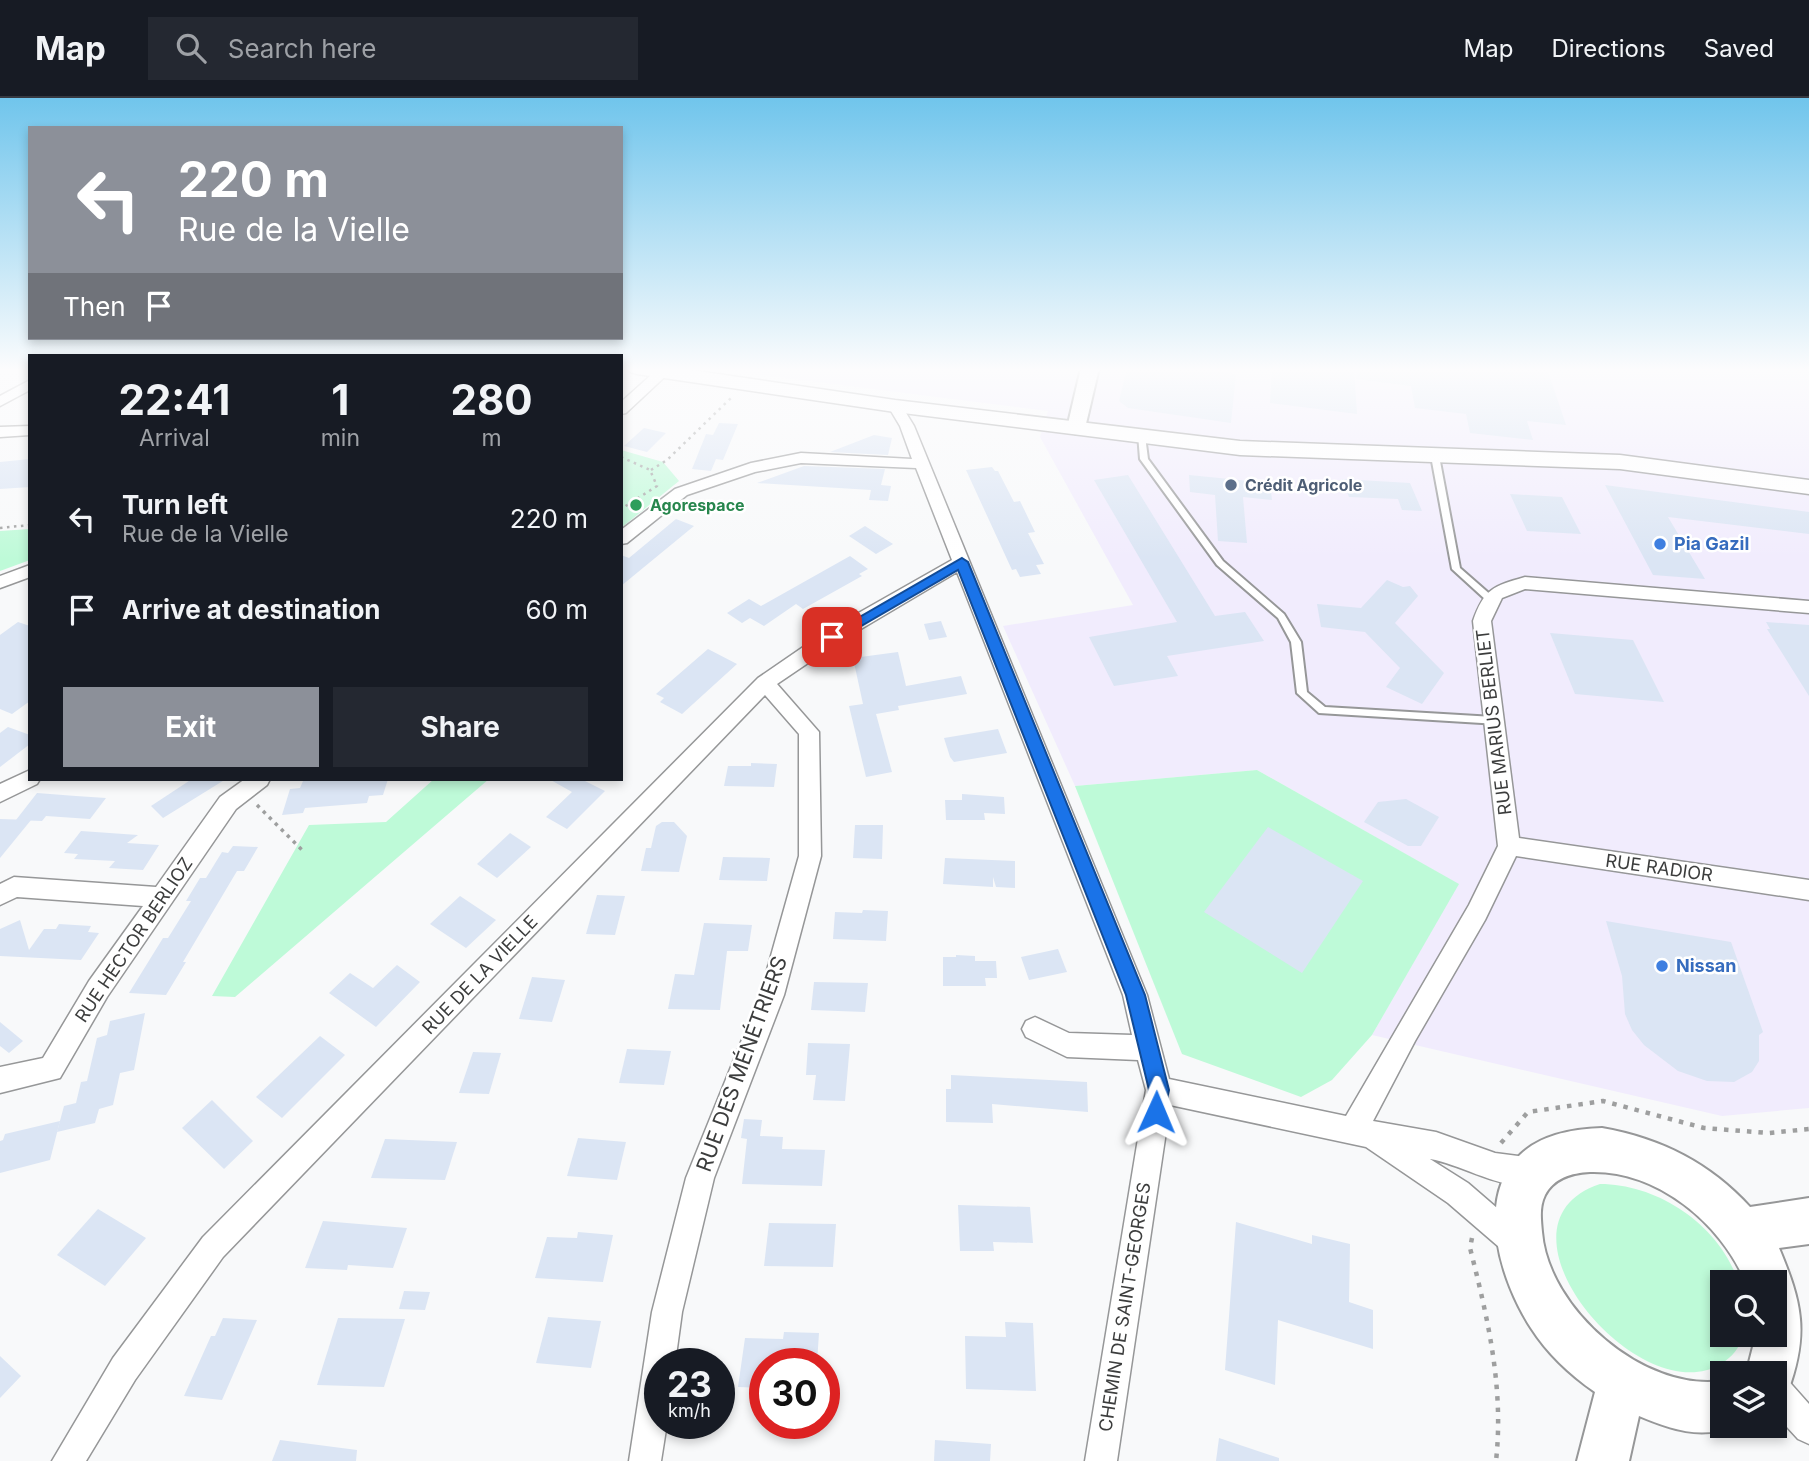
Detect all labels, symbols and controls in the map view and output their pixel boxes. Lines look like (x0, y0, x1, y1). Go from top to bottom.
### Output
search box (148, 17, 638, 80)
text: Map (35, 28, 106, 68)
icon: search (172, 29, 210, 67)
text: Search here (228, 33, 376, 64)
text: Map (1464, 34, 1513, 63)
text: Directions (1551, 34, 1666, 63)
text: Saved (1704, 34, 1774, 63)
text: 220 m (178, 150, 329, 209)
icon: left (63, 154, 154, 245)
text: Rue de la Vielle (178, 210, 410, 249)
icon: arrive (140, 287, 178, 325)
text: Then (63, 291, 126, 322)
text: 22:41 (118, 374, 230, 425)
text: 1 (331, 374, 349, 425)
text: 280 (450, 374, 533, 425)
text: Arrival (139, 424, 210, 452)
text: min (321, 424, 360, 452)
text: m (481, 424, 502, 452)
place label: Crédit Agricole (1245, 475, 1362, 495)
marker: Crédit Agricole (1223, 477, 1239, 493)
text: Turn left (122, 489, 228, 520)
place label: Agorespace (650, 495, 745, 515)
marker: Agorespace (628, 497, 644, 513)
icon: left (63, 500, 101, 538)
text: 220 m (510, 503, 588, 534)
text: Rue de la Vielle (122, 520, 289, 548)
place label: Pia Gazil (1674, 533, 1749, 554)
marker: Pia Gazil (1652, 536, 1668, 552)
icon: arrive (63, 591, 101, 629)
text: Arrive at destination (122, 594, 381, 625)
text: 60 m (525, 594, 588, 625)
pin (802, 607, 862, 667)
icon: arrive (813, 618, 851, 656)
street label: RUE MARIUS BERLIET (1472, 628, 1515, 816)
button: Exit (63, 687, 319, 767)
button: Share (333, 687, 588, 767)
street label: RUE RADIOR (1604, 850, 1714, 885)
street label: RUE HECTOR BERLIOZ (71, 853, 197, 1026)
street label: RUE DE LA VIELLE (418, 911, 542, 1038)
street label: RUE DES MÉNÉTRIERS (690, 952, 792, 1175)
place label: Nissan (1676, 955, 1736, 976)
marker: Nissan (1654, 958, 1670, 974)
position arrow (1119, 1075, 1193, 1149)
street label: CHEMIN DE SAINT-GEORGES (1094, 1181, 1155, 1433)
map controls (1710, 1270, 1787, 1438)
button: search (1710, 1270, 1787, 1347)
speed limit sign: 30 (749, 1348, 840, 1439)
button: layers (1710, 1361, 1787, 1438)
text: 23 (667, 1363, 712, 1405)
text: km/h (668, 1400, 711, 1421)

